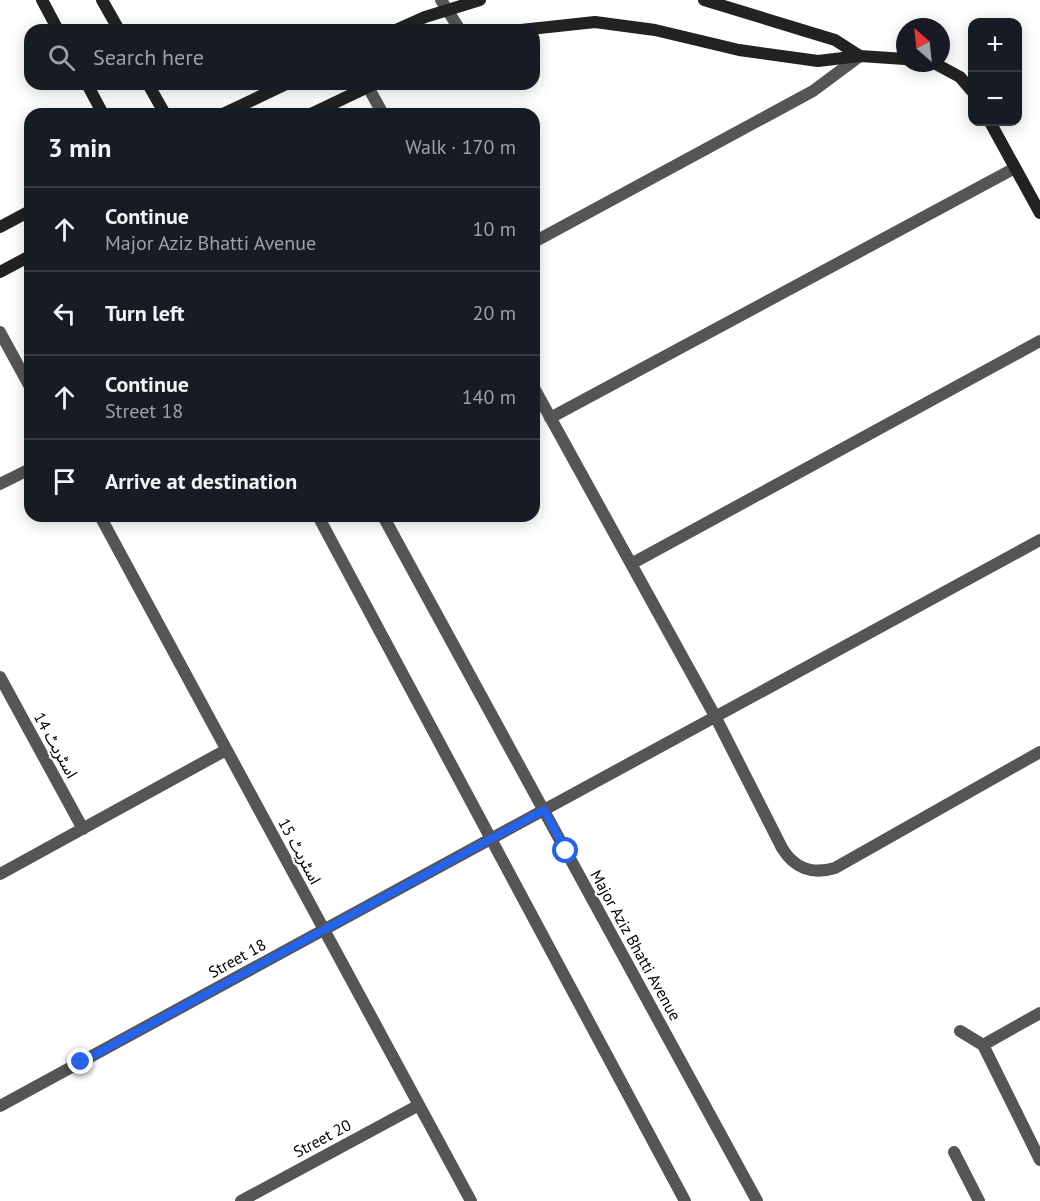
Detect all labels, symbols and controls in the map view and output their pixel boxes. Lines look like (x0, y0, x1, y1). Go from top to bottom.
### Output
north arrow (896, 18, 950, 72)
map controls (968, 18, 1022, 126)
button: + (968, 18, 1022, 72)
search box (24, 24, 540, 90)
icon: search (45, 41, 78, 74)
text: Search here (93, 43, 204, 71)
button: − (968, 72, 1022, 126)
text: 3 min (48, 131, 111, 164)
text: Walk · 170 m (405, 134, 516, 160)
text: Continue (105, 202, 189, 230)
icon: ahead (48, 213, 81, 246)
text: 10 m (473, 216, 516, 242)
text: Major Aziz Bhatti Avenue (105, 230, 316, 256)
icon: left (48, 297, 81, 330)
text: Turn left (105, 299, 185, 327)
text: 20 m (473, 300, 516, 326)
text: Continue (105, 370, 189, 398)
icon: ahead (48, 381, 81, 414)
text: 140 m (462, 384, 516, 410)
text: Street 18 (105, 398, 183, 424)
icon: arrive (48, 465, 81, 498)
text: Arrive at destination (105, 467, 297, 495)
street label: اسٹریٹ 14 (30, 709, 82, 781)
street label: اسٹریٹ 15 (274, 814, 326, 888)
route start (552, 837, 578, 863)
street label: Major Aziz Bhatti Avenue (586, 866, 686, 1024)
street label: Street 18 (205, 934, 269, 982)
route end (67, 1048, 93, 1074)
street label: Street 20 (290, 1114, 355, 1162)

